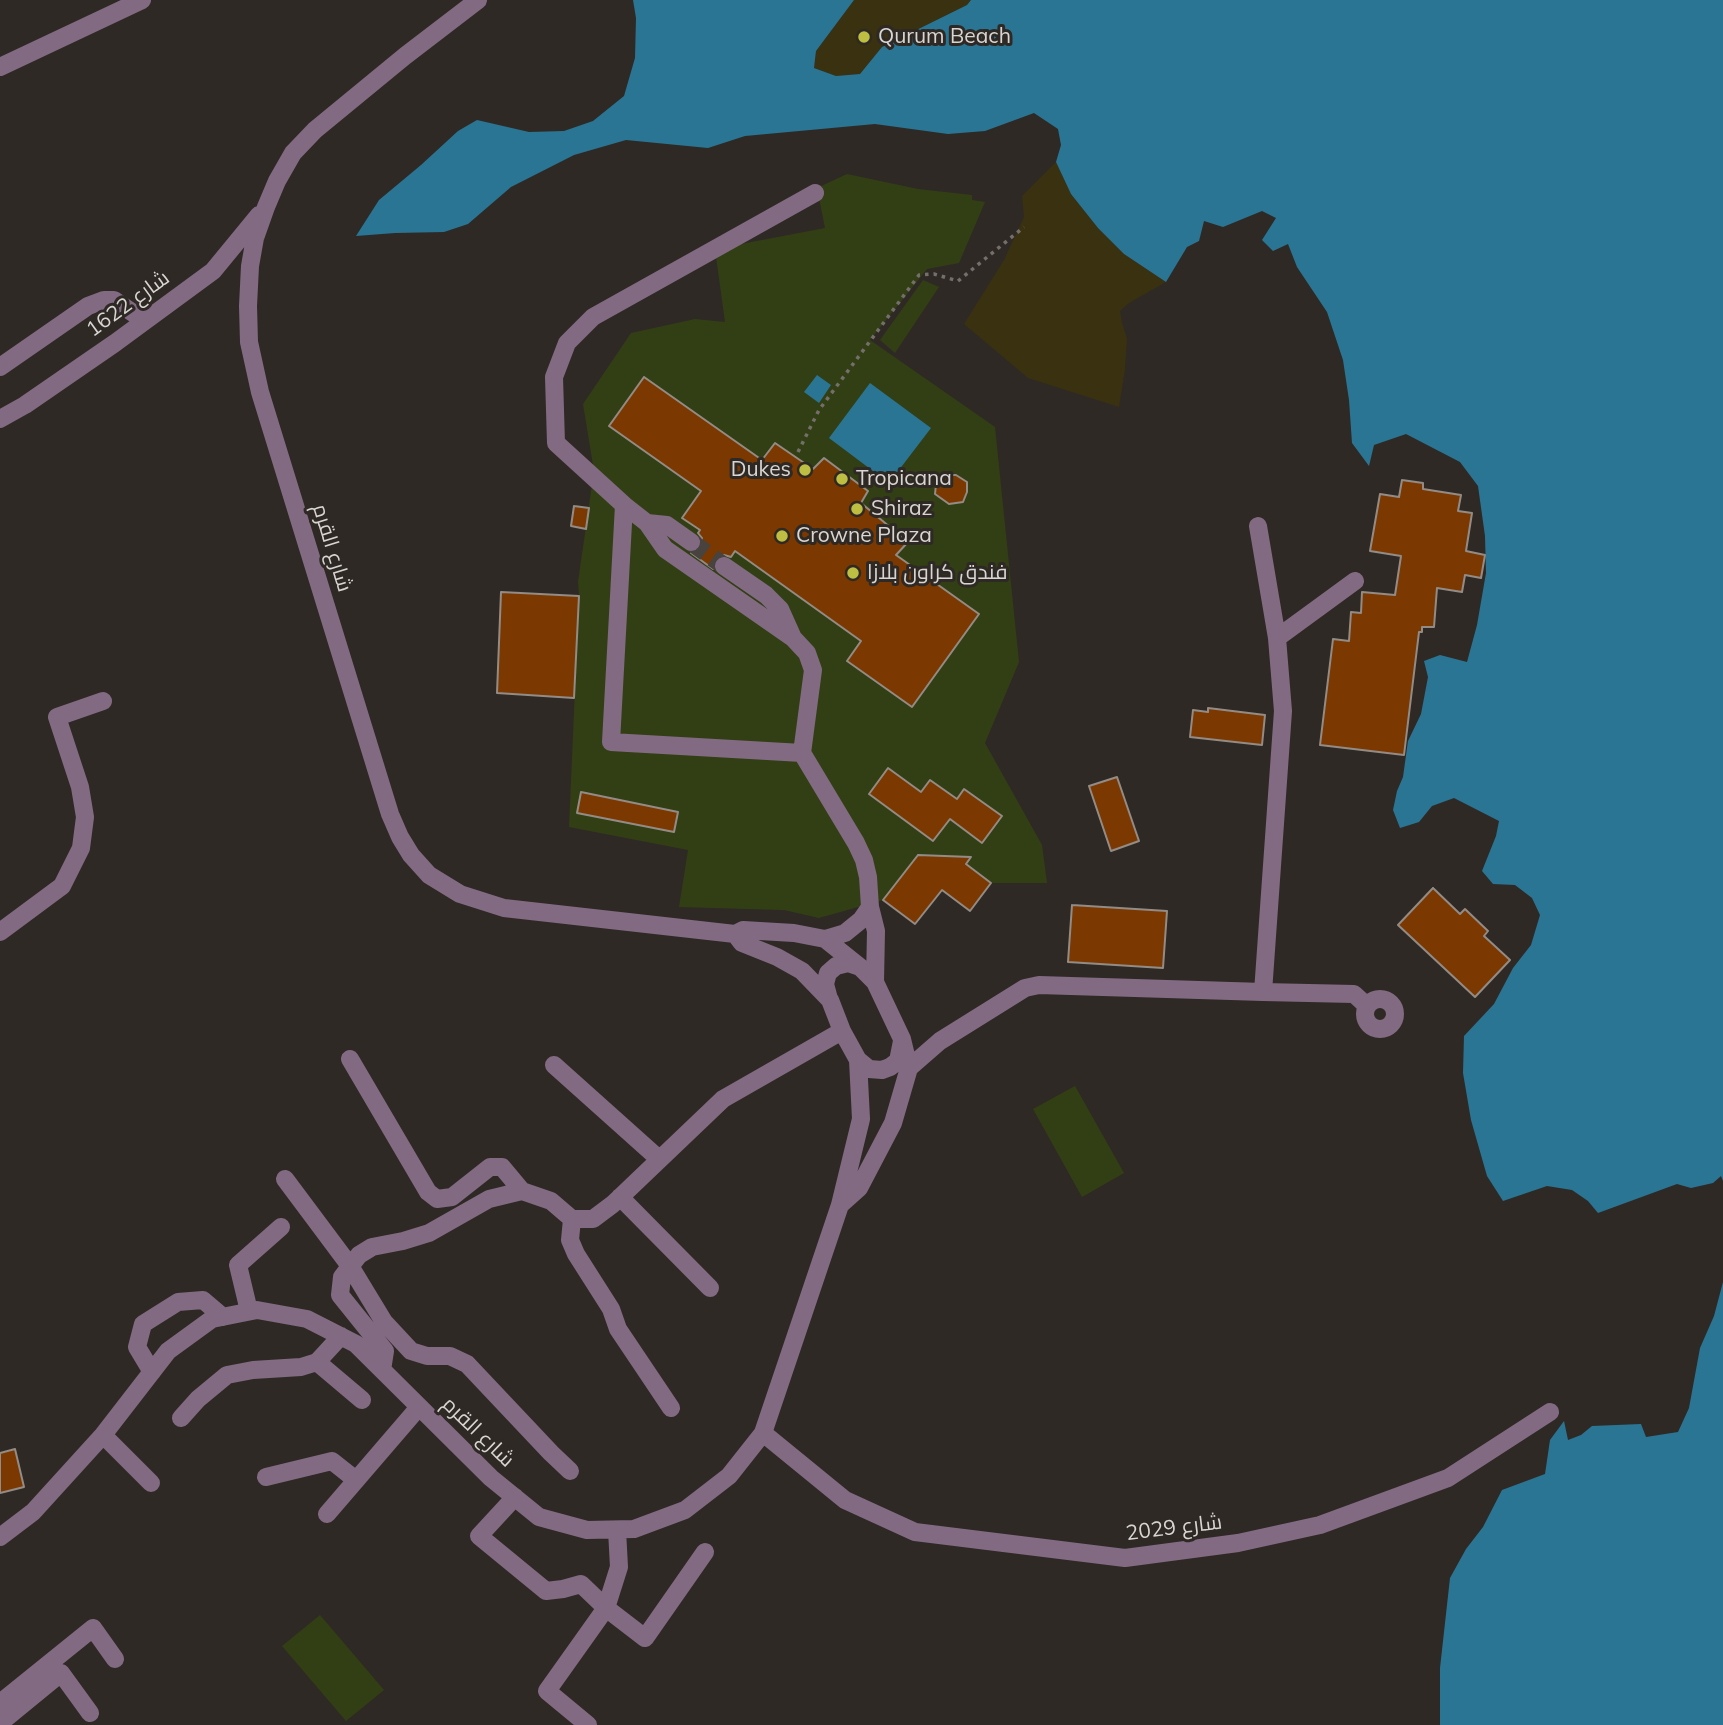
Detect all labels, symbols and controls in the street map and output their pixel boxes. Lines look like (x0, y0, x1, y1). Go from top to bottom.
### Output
place label: Qurum Beach (878, 24, 1011, 50)
marker: Qurum Beach (856, 29, 872, 45)
street label: 1622 شارع (82, 265, 174, 343)
place label: Dukes (731, 457, 791, 483)
marker: Dukes (797, 462, 813, 478)
place label: Tropicana (856, 466, 952, 492)
marker: Tropicana (834, 471, 850, 487)
place label: Shiraz (871, 496, 932, 522)
street label: شارع القرم (307, 501, 357, 595)
marker: Shiraz (849, 501, 865, 517)
place label: Crowne Plaza (796, 523, 932, 549)
marker: Crowne Plaza (774, 528, 790, 544)
place label: فندق كراون بلازا (867, 560, 1008, 586)
marker: فندق كراون بلازا (845, 565, 861, 581)
street label: شارع القرم (437, 1392, 519, 1472)
street label: 2029 شارع (1125, 1510, 1223, 1546)

